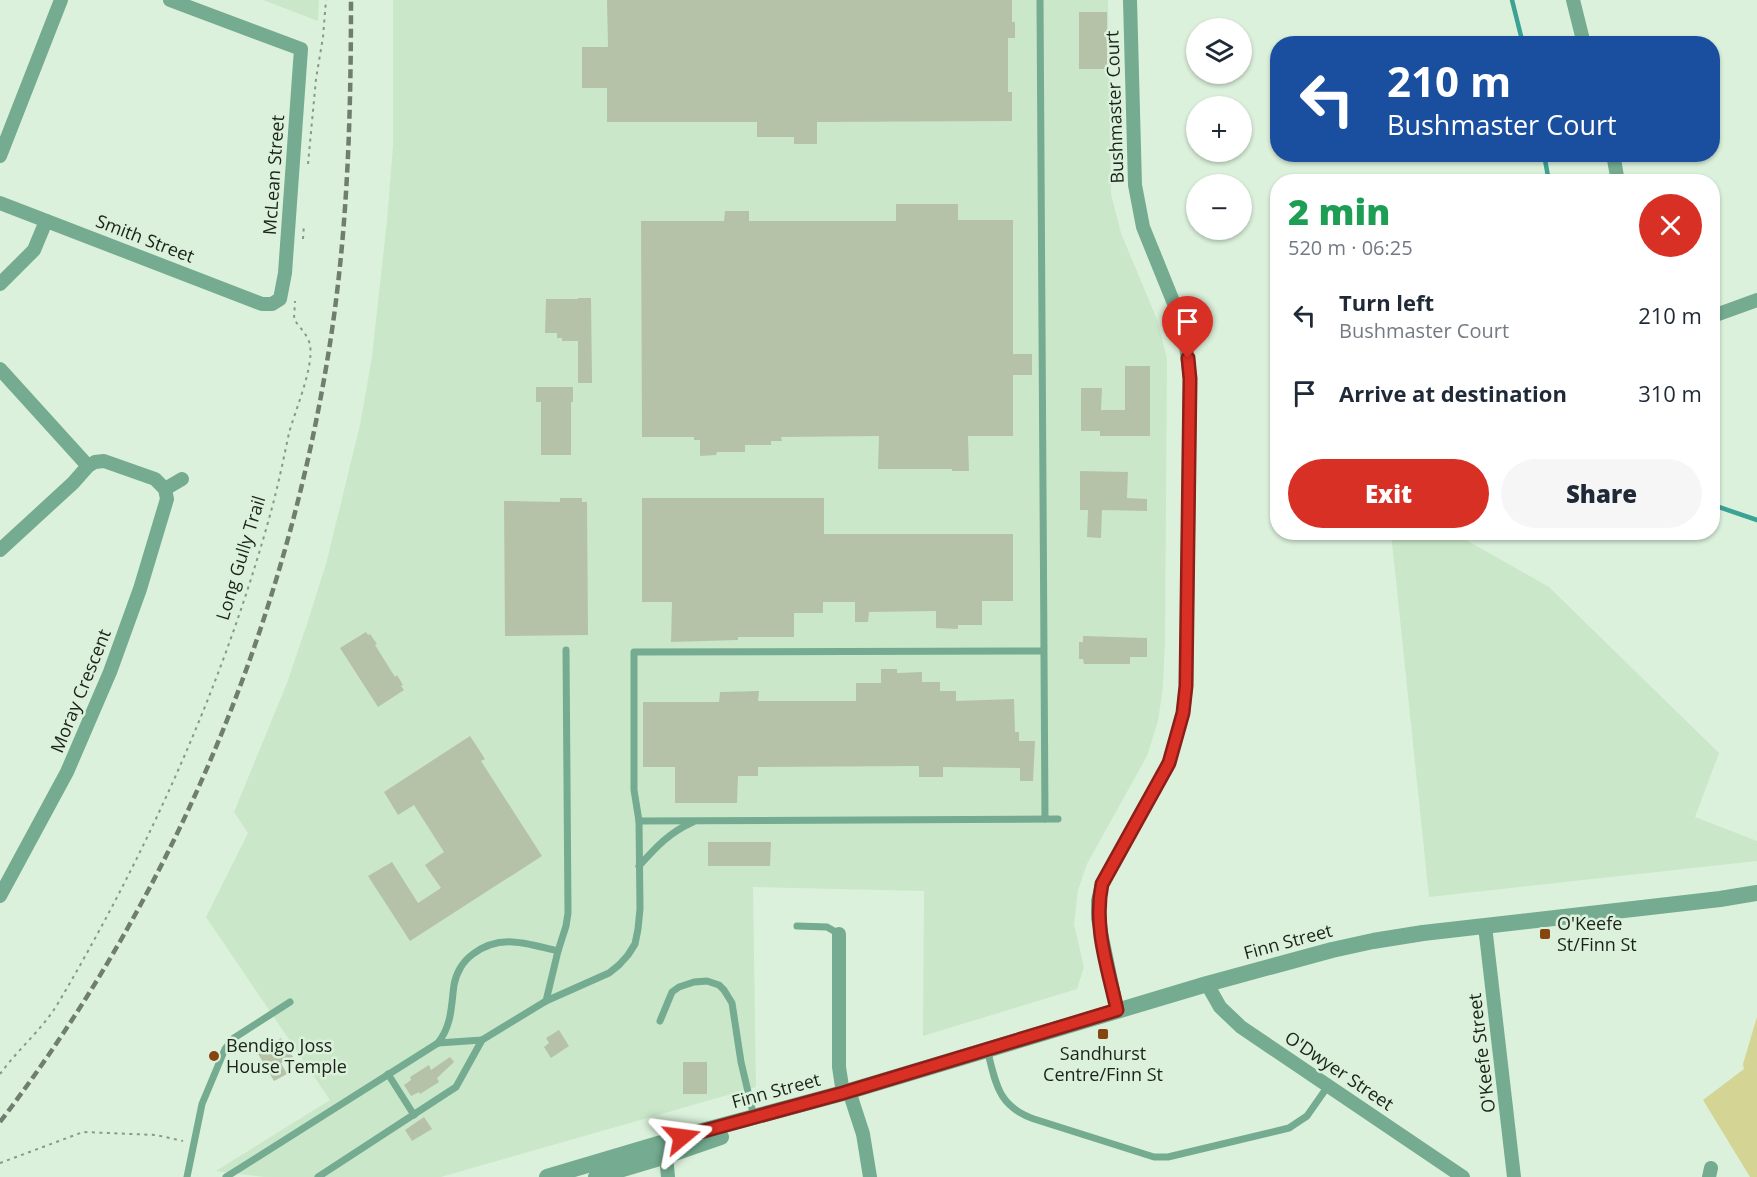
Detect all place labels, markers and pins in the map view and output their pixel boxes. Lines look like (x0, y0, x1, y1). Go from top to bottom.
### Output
pin (1162, 296, 1213, 358)
place label: O'Keefe St/Finn St (1557, 911, 1637, 956)
marker: O'Keefe St/Finn St (1538, 927, 1552, 941)
marker: Sandhurst Centre/Finn St (1096, 1027, 1110, 1041)
place label: Bendigo Joss House Temple (226, 1033, 347, 1078)
place label: Sandhurst Centre/Finn St (1043, 1041, 1163, 1086)
marker: Bendigo Joss House Temple (207, 1049, 221, 1063)

